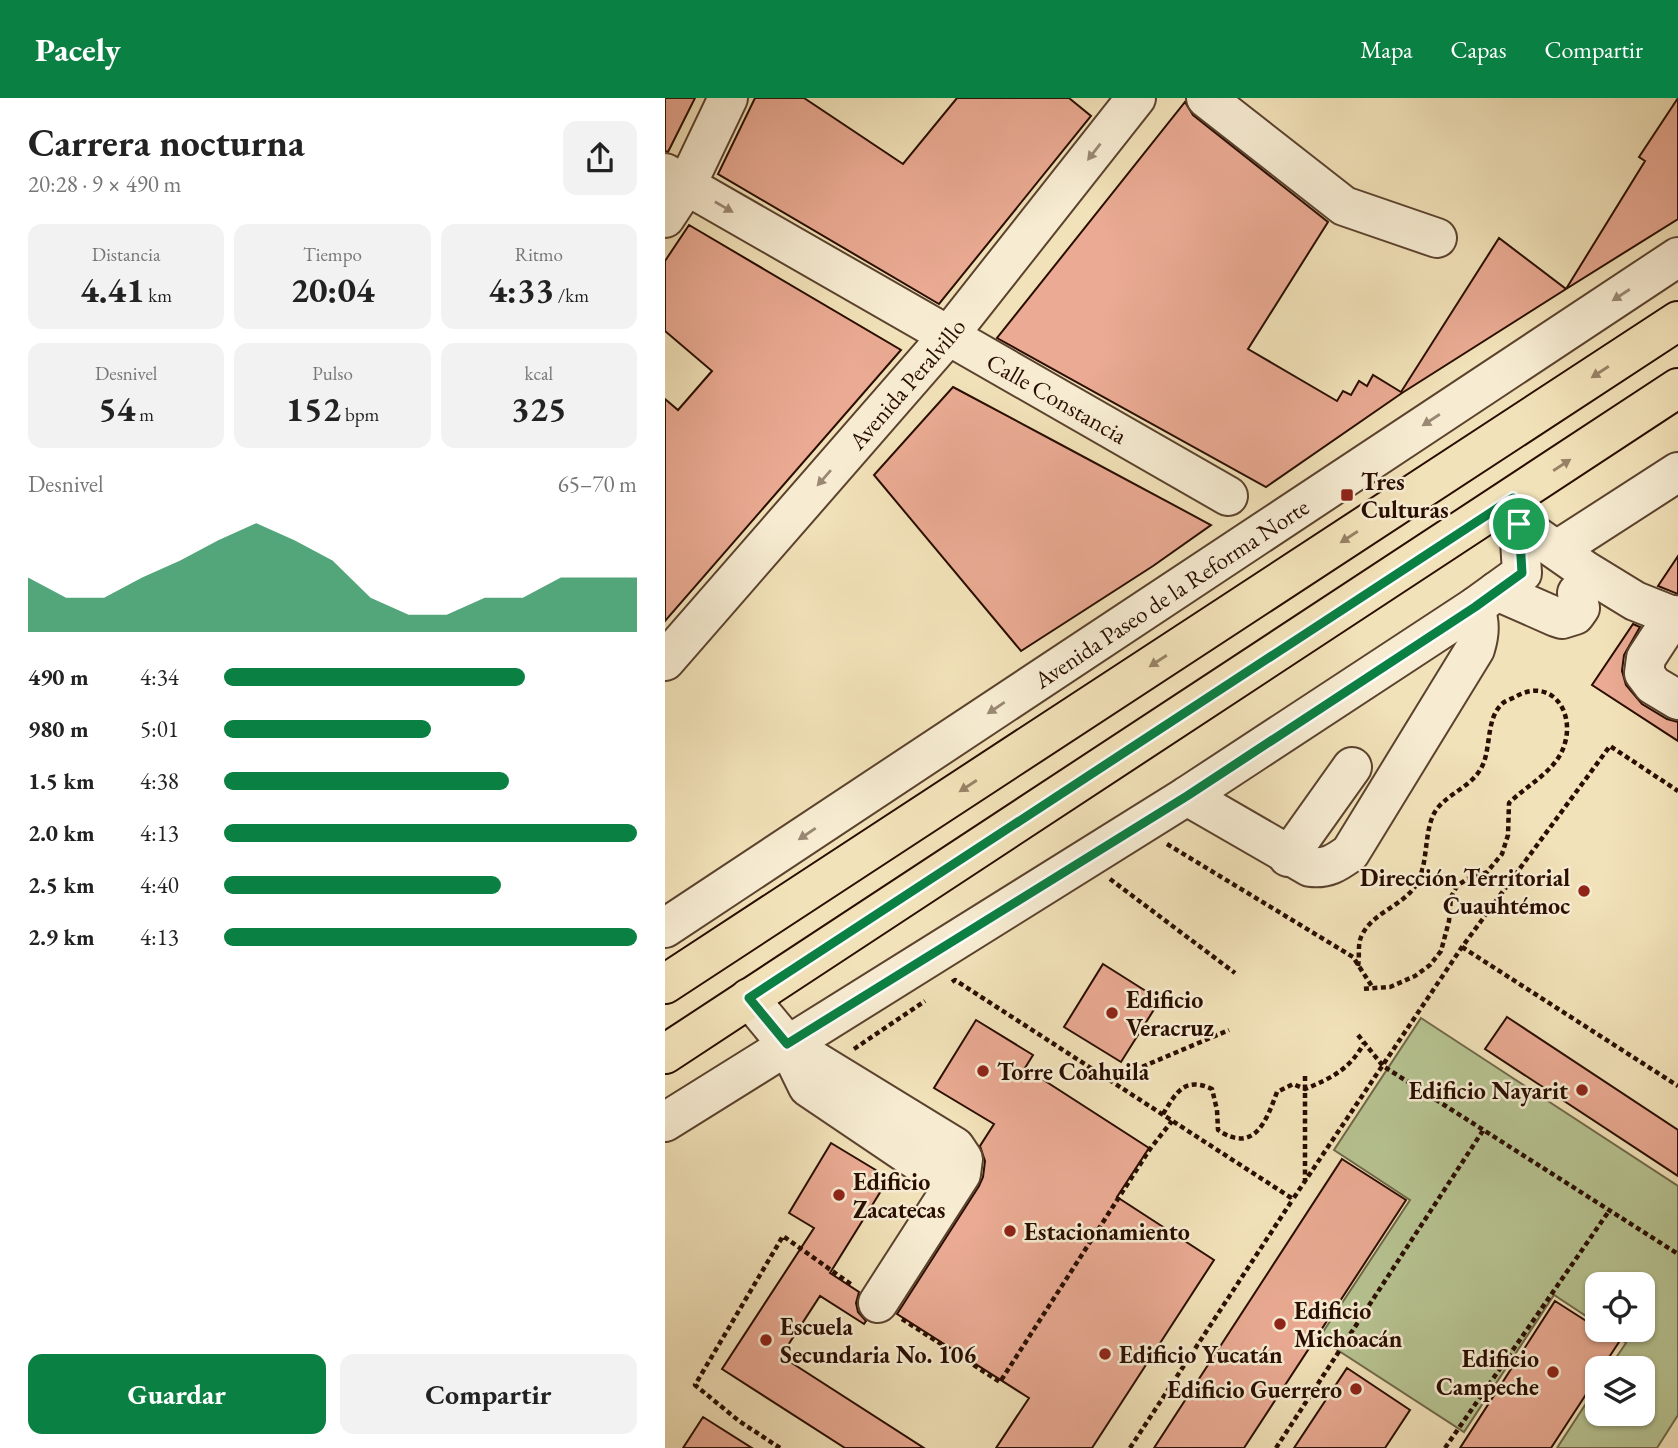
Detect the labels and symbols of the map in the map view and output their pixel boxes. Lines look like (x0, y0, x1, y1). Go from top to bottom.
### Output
one-way arrow (1086, 142, 1101, 160)
one-way arrow (714, 201, 734, 213)
one-way arrow (1612, 288, 1630, 302)
street label: Avenida Peralvillo (841, 311, 972, 456)
street label: Calle Constancia (981, 345, 1133, 451)
one-way arrow (1591, 365, 1610, 378)
one-way arrow (1421, 414, 1441, 427)
one-way arrow (1553, 458, 1571, 472)
place label: Tres Culturas (1361, 466, 1449, 525)
one-way arrow (816, 469, 832, 487)
marker: Tres Culturas (1339, 487, 1355, 503)
street label: Avenida Paseo de la Reforma Norte (1027, 491, 1314, 696)
pin (1489, 494, 1549, 554)
one-way arrow (1339, 530, 1358, 543)
one-way arrow (1148, 655, 1168, 668)
one-way arrow (987, 701, 1006, 714)
one-way arrow (958, 779, 978, 792)
one-way arrow (798, 827, 816, 841)
place label: Dirección Territorial Cuauhtémoc (1360, 862, 1570, 921)
marker: Dirección Territorial Cuauhtémoc (1576, 883, 1592, 899)
place label: Edificio Veracruz (1126, 984, 1215, 1043)
marker: Edificio Veracruz (1104, 1005, 1120, 1021)
place label: Torre Coahuila (997, 1056, 1150, 1087)
marker: Torre Coahuila (975, 1063, 991, 1079)
place label: Edificio Nayarit (1409, 1075, 1568, 1107)
marker: Edificio Nayarit (1574, 1082, 1590, 1098)
place label: Edificio Zacatecas (853, 1166, 945, 1225)
marker: Edificio Zacatecas (831, 1187, 847, 1203)
place label: Estacionamiento (1024, 1216, 1190, 1247)
marker: Estacionamiento (1002, 1223, 1018, 1239)
place label: Edificio Michoacán (1294, 1295, 1403, 1354)
place label: Escuela Secundaria No. 106 (780, 1311, 976, 1370)
marker: Edificio Michoacán (1272, 1316, 1288, 1332)
marker: Escuela Secundaria No. 106 (758, 1332, 774, 1348)
place label: Edificio Yucatán (1119, 1339, 1283, 1370)
place label: Edificio Campeche (1436, 1343, 1539, 1402)
marker: Edificio Yucatán (1097, 1346, 1113, 1362)
marker: Edificio Campeche (1545, 1364, 1561, 1380)
place label: Edificio Guerrero (1167, 1374, 1342, 1405)
marker: Edificio Guerrero (1348, 1381, 1364, 1397)

